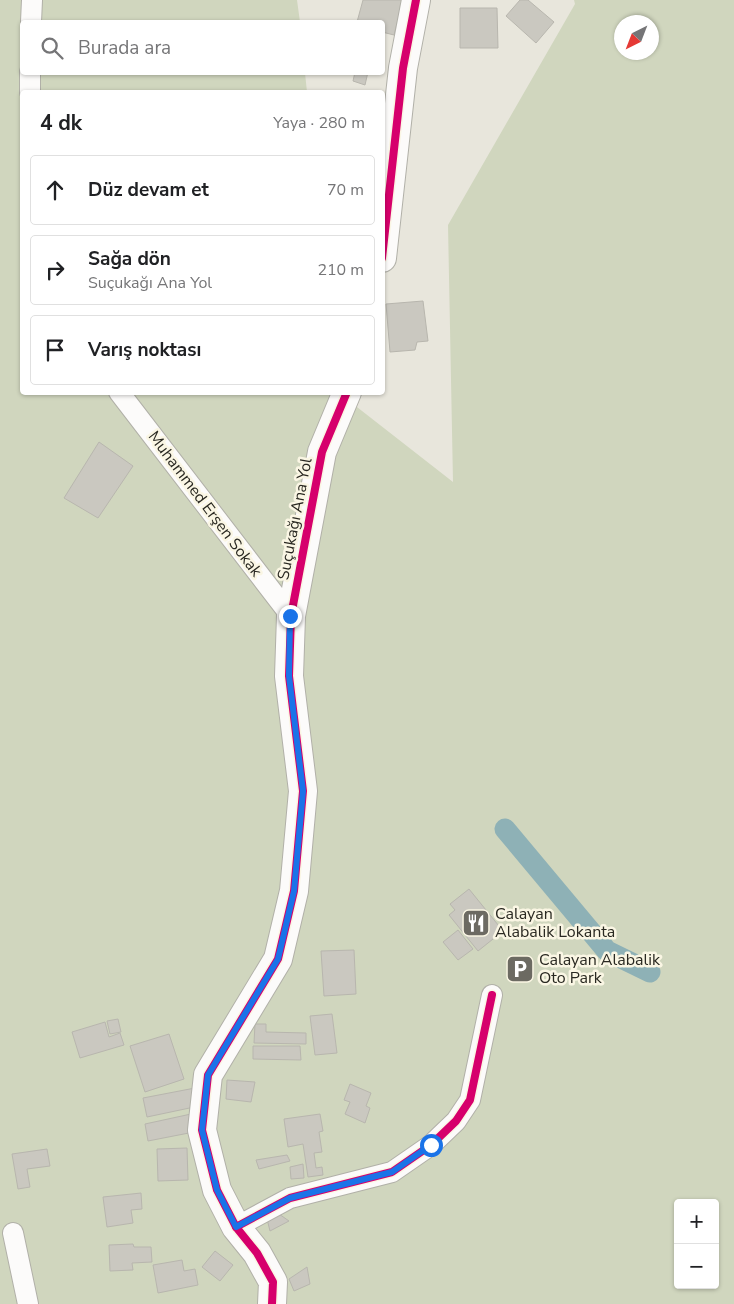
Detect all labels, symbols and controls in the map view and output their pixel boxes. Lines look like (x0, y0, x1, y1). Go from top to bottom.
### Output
north arrow (614, 15, 659, 60)
search box (20, 20, 385, 75)
icon: search (38, 34, 66, 62)
text: Burada ara (78, 35, 171, 61)
text: 4 dk (40, 109, 82, 137)
text: Yaya · 280 m (273, 112, 365, 134)
icon: ahead (41, 176, 69, 204)
text: Düz devam et (88, 177, 209, 203)
text: 70 m (327, 179, 364, 201)
text: Sağa dön (88, 246, 171, 272)
icon: right (41, 256, 69, 284)
text: 210 m (317, 259, 364, 281)
text: Suçukağı Ana Yol (88, 272, 212, 294)
icon: arrive (41, 336, 69, 364)
text: Varış noktası (88, 337, 201, 363)
street label: Muhammed Erşen Sokak (143, 427, 268, 582)
street label: Suçukağı Ana Yol (272, 456, 318, 582)
route end (279, 605, 302, 628)
place label: Calayan Alabalik Lokanta (495, 903, 615, 943)
restaurant icon: Calayan Alabalik Lokanta (461, 908, 491, 938)
place label: Calayan Alabalik Oto Park (539, 949, 661, 989)
parking icon: Calayan Alabalik Oto Park (505, 954, 535, 984)
route start (420, 1134, 443, 1157)
map controls (674, 1199, 719, 1289)
button: + (674, 1199, 719, 1244)
button: − (674, 1244, 719, 1289)

